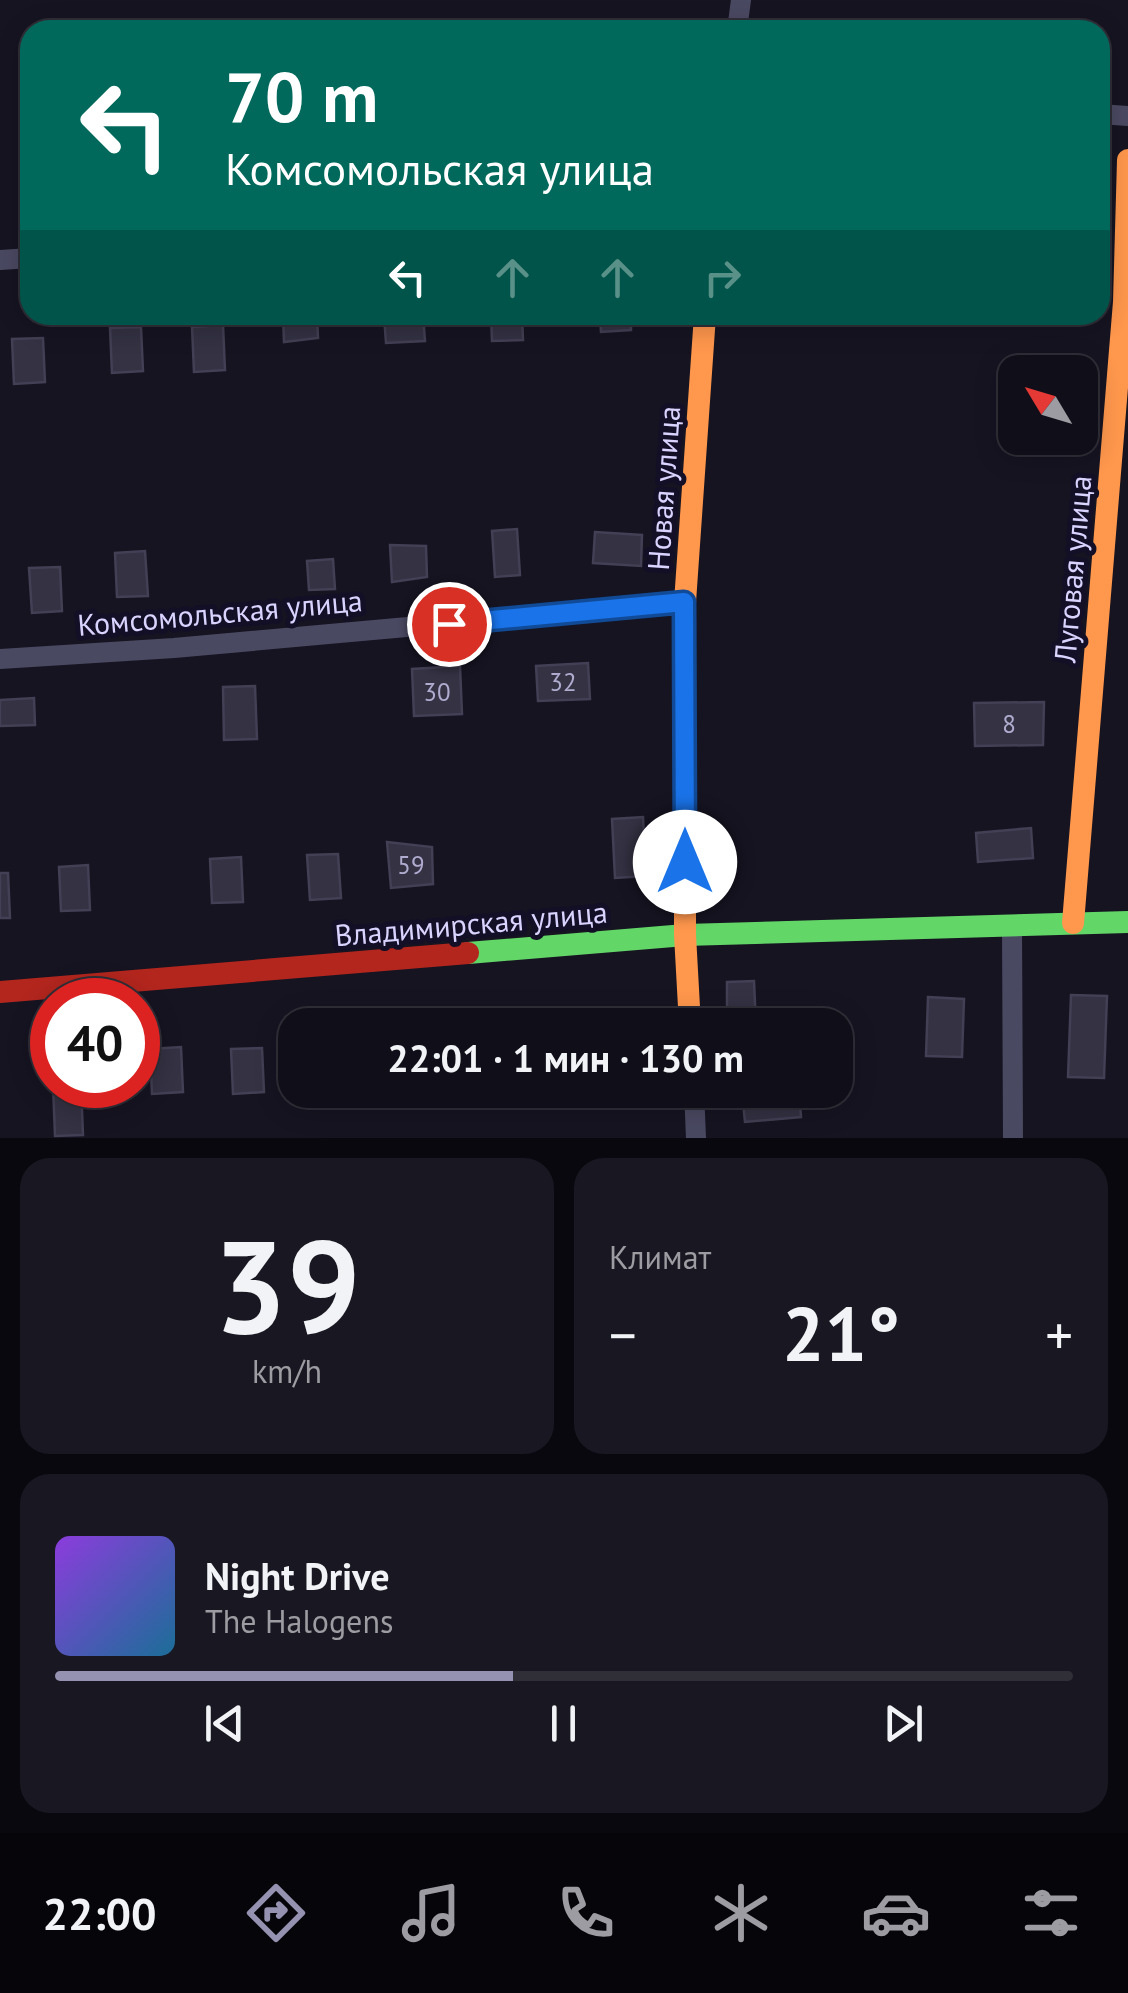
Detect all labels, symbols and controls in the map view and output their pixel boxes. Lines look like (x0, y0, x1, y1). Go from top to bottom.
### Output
text: 70 m (225, 51, 378, 141)
icon: left (60, 60, 190, 190)
text: Комсомольская улица (225, 139, 654, 197)
icon: left (380, 250, 435, 305)
icon: ahead (485, 250, 540, 305)
icon: ahead (590, 250, 645, 305)
icon: right (695, 250, 750, 305)
north arrow (998, 355, 1098, 455)
map controls (998, 355, 1098, 455)
street label: Новая улица (638, 404, 688, 572)
street label: Луговая улица (1044, 474, 1100, 665)
street label: Комсомольская улица (76, 580, 364, 644)
pin (407, 582, 492, 667)
icon: arrive (422, 597, 477, 652)
house number: 32 (549, 666, 577, 698)
house number: 30 (423, 676, 451, 708)
house number: 8 (1002, 708, 1016, 740)
position arrow (633, 810, 737, 914)
house number: 59 (397, 849, 425, 881)
street label: Владимирская улица (333, 892, 609, 954)
speed limit sign: 40 (30, 978, 160, 1108)
text: 22:01 · 1 мин · 130 m (387, 1033, 744, 1082)
text: 39 (213, 1201, 361, 1369)
text: Климат (609, 1236, 711, 1278)
text: 21° (782, 1285, 900, 1382)
text: − (609, 1299, 637, 1370)
text: + (1045, 1299, 1073, 1370)
text: km/h (252, 1350, 322, 1392)
text: Night Drive (205, 1551, 389, 1600)
text: The Halogens (205, 1600, 393, 1642)
icon: previous (197, 1696, 252, 1751)
icon: pause (536, 1696, 591, 1751)
icon: next (876, 1696, 931, 1751)
icon: directions (241, 1878, 311, 1948)
icon: music (396, 1878, 466, 1948)
icon: phone (551, 1878, 621, 1948)
icon: climate (706, 1878, 776, 1948)
icon: car (861, 1878, 931, 1948)
icon: filters (1016, 1878, 1086, 1948)
text: 22:00 (42, 1884, 157, 1942)

